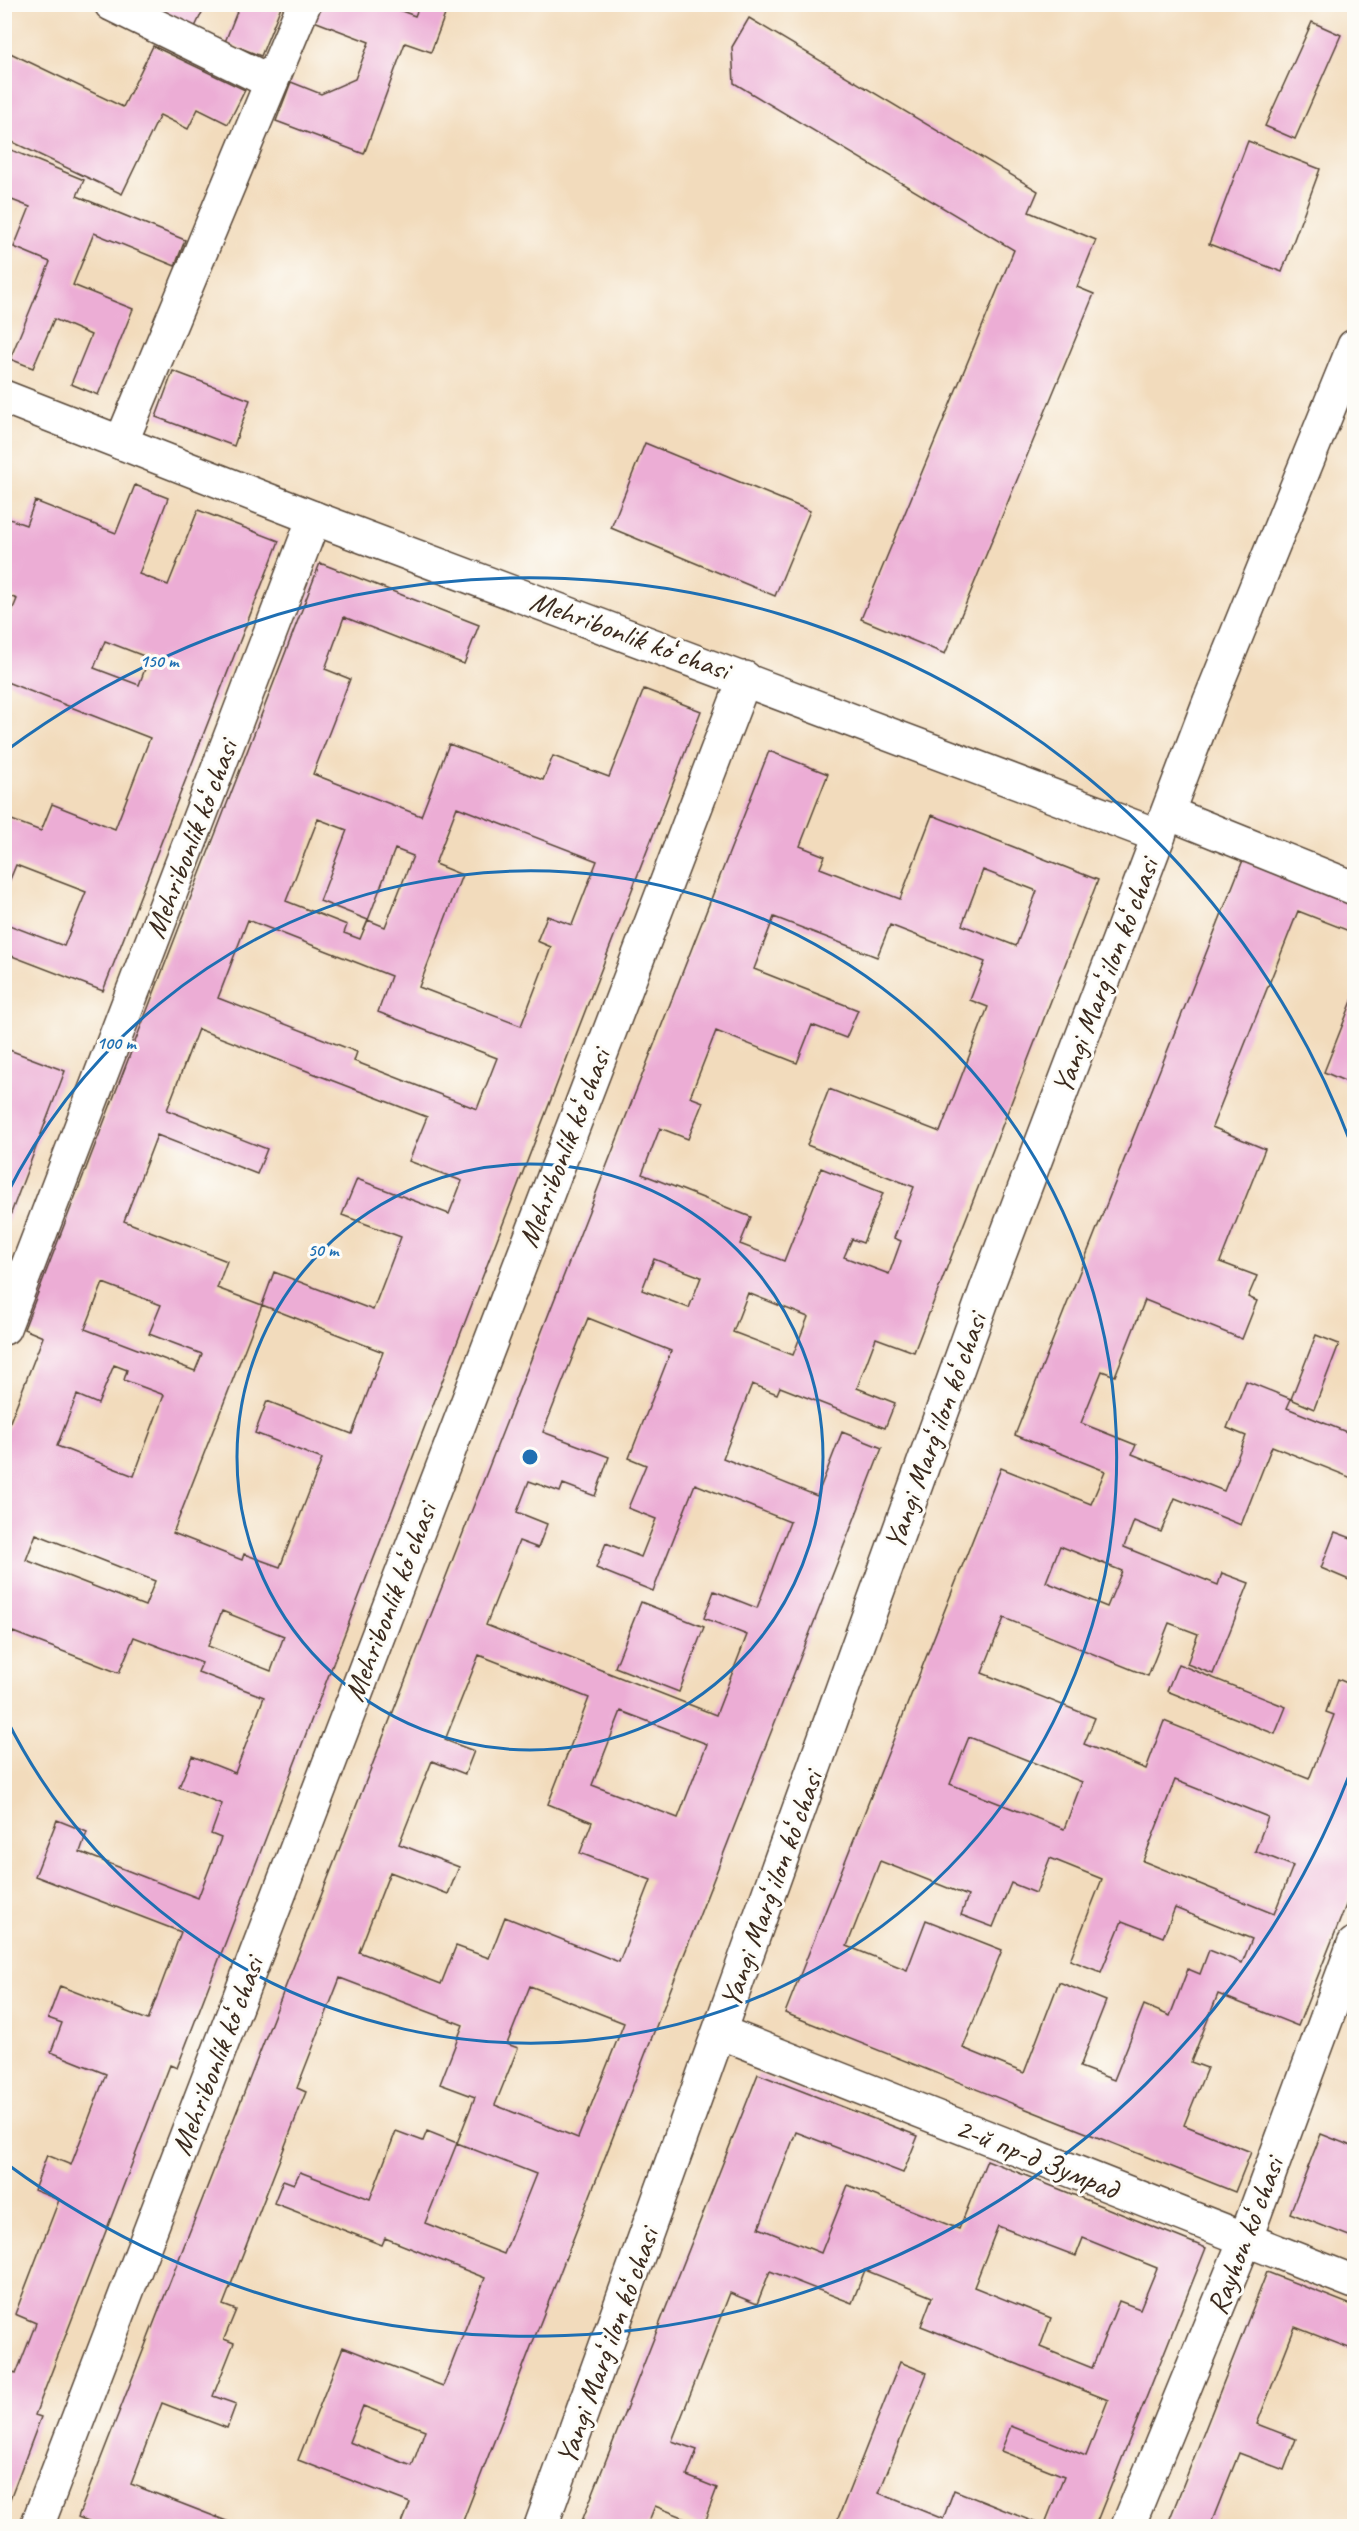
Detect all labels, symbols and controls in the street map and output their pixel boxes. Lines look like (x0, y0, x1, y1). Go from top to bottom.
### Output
street label: Mehribonlik koʻchasi (525, 581, 738, 690)
text: 150 m (140, 650, 180, 672)
street label: Mehribonlik koʻchasi (136, 731, 247, 943)
street label: Yangi Margʻilon koʻchasi (1043, 850, 1169, 1099)
text: 100 m (97, 1032, 137, 1054)
street label: Mehribonlik koʻchasi (509, 1040, 620, 1252)
text: 50 m (308, 1239, 340, 1261)
street label: Yangi Margʻilon koʻchasi (875, 1305, 997, 1554)
centre of rings (520, 1447, 540, 1467)
street label: Mehribonlik koʻchasi (335, 1494, 446, 1706)
street label: Yangi Margʻilon koʻchasi (711, 1763, 833, 2012)
street label: Mehribonlik koʻchasi (162, 1948, 273, 2160)
street label: 2-й пр-д Зумрад (950, 2108, 1126, 2209)
street label: Rayhon koʻchasi (1198, 2149, 1294, 2320)
street label: Yangi Margʻilon koʻchasi (547, 2220, 669, 2469)

